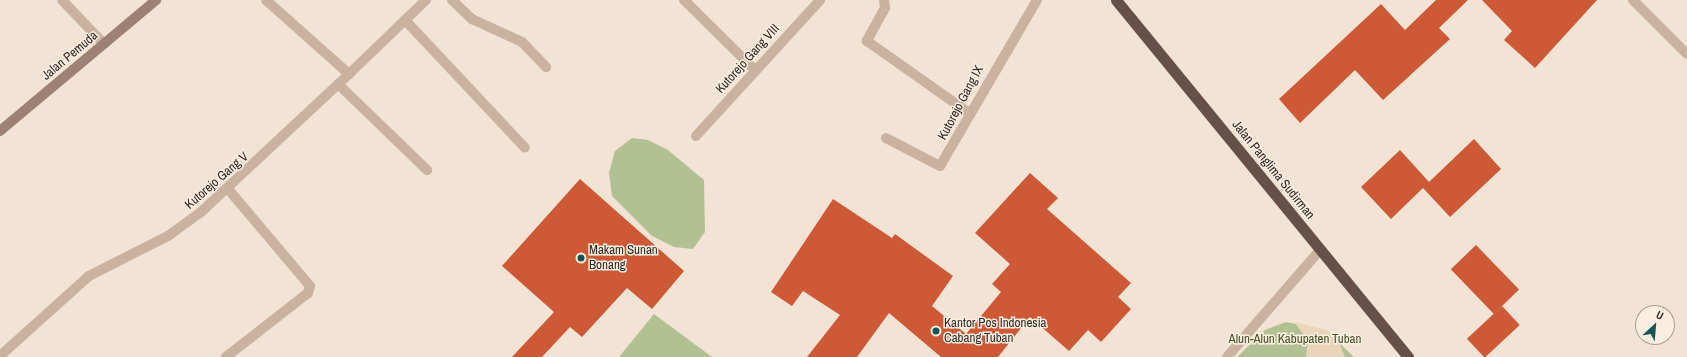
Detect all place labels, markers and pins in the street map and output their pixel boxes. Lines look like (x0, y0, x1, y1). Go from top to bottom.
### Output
place label: Makam Sunan Bonang (589, 243, 658, 274)
marker: Makam Sunan Bonang (576, 253, 586, 263)
place label: Kantor Pos Indonesia Cabang Tuban (944, 316, 1047, 347)
marker: Kantor Pos Indonesia Cabang Tuban (931, 326, 941, 336)

